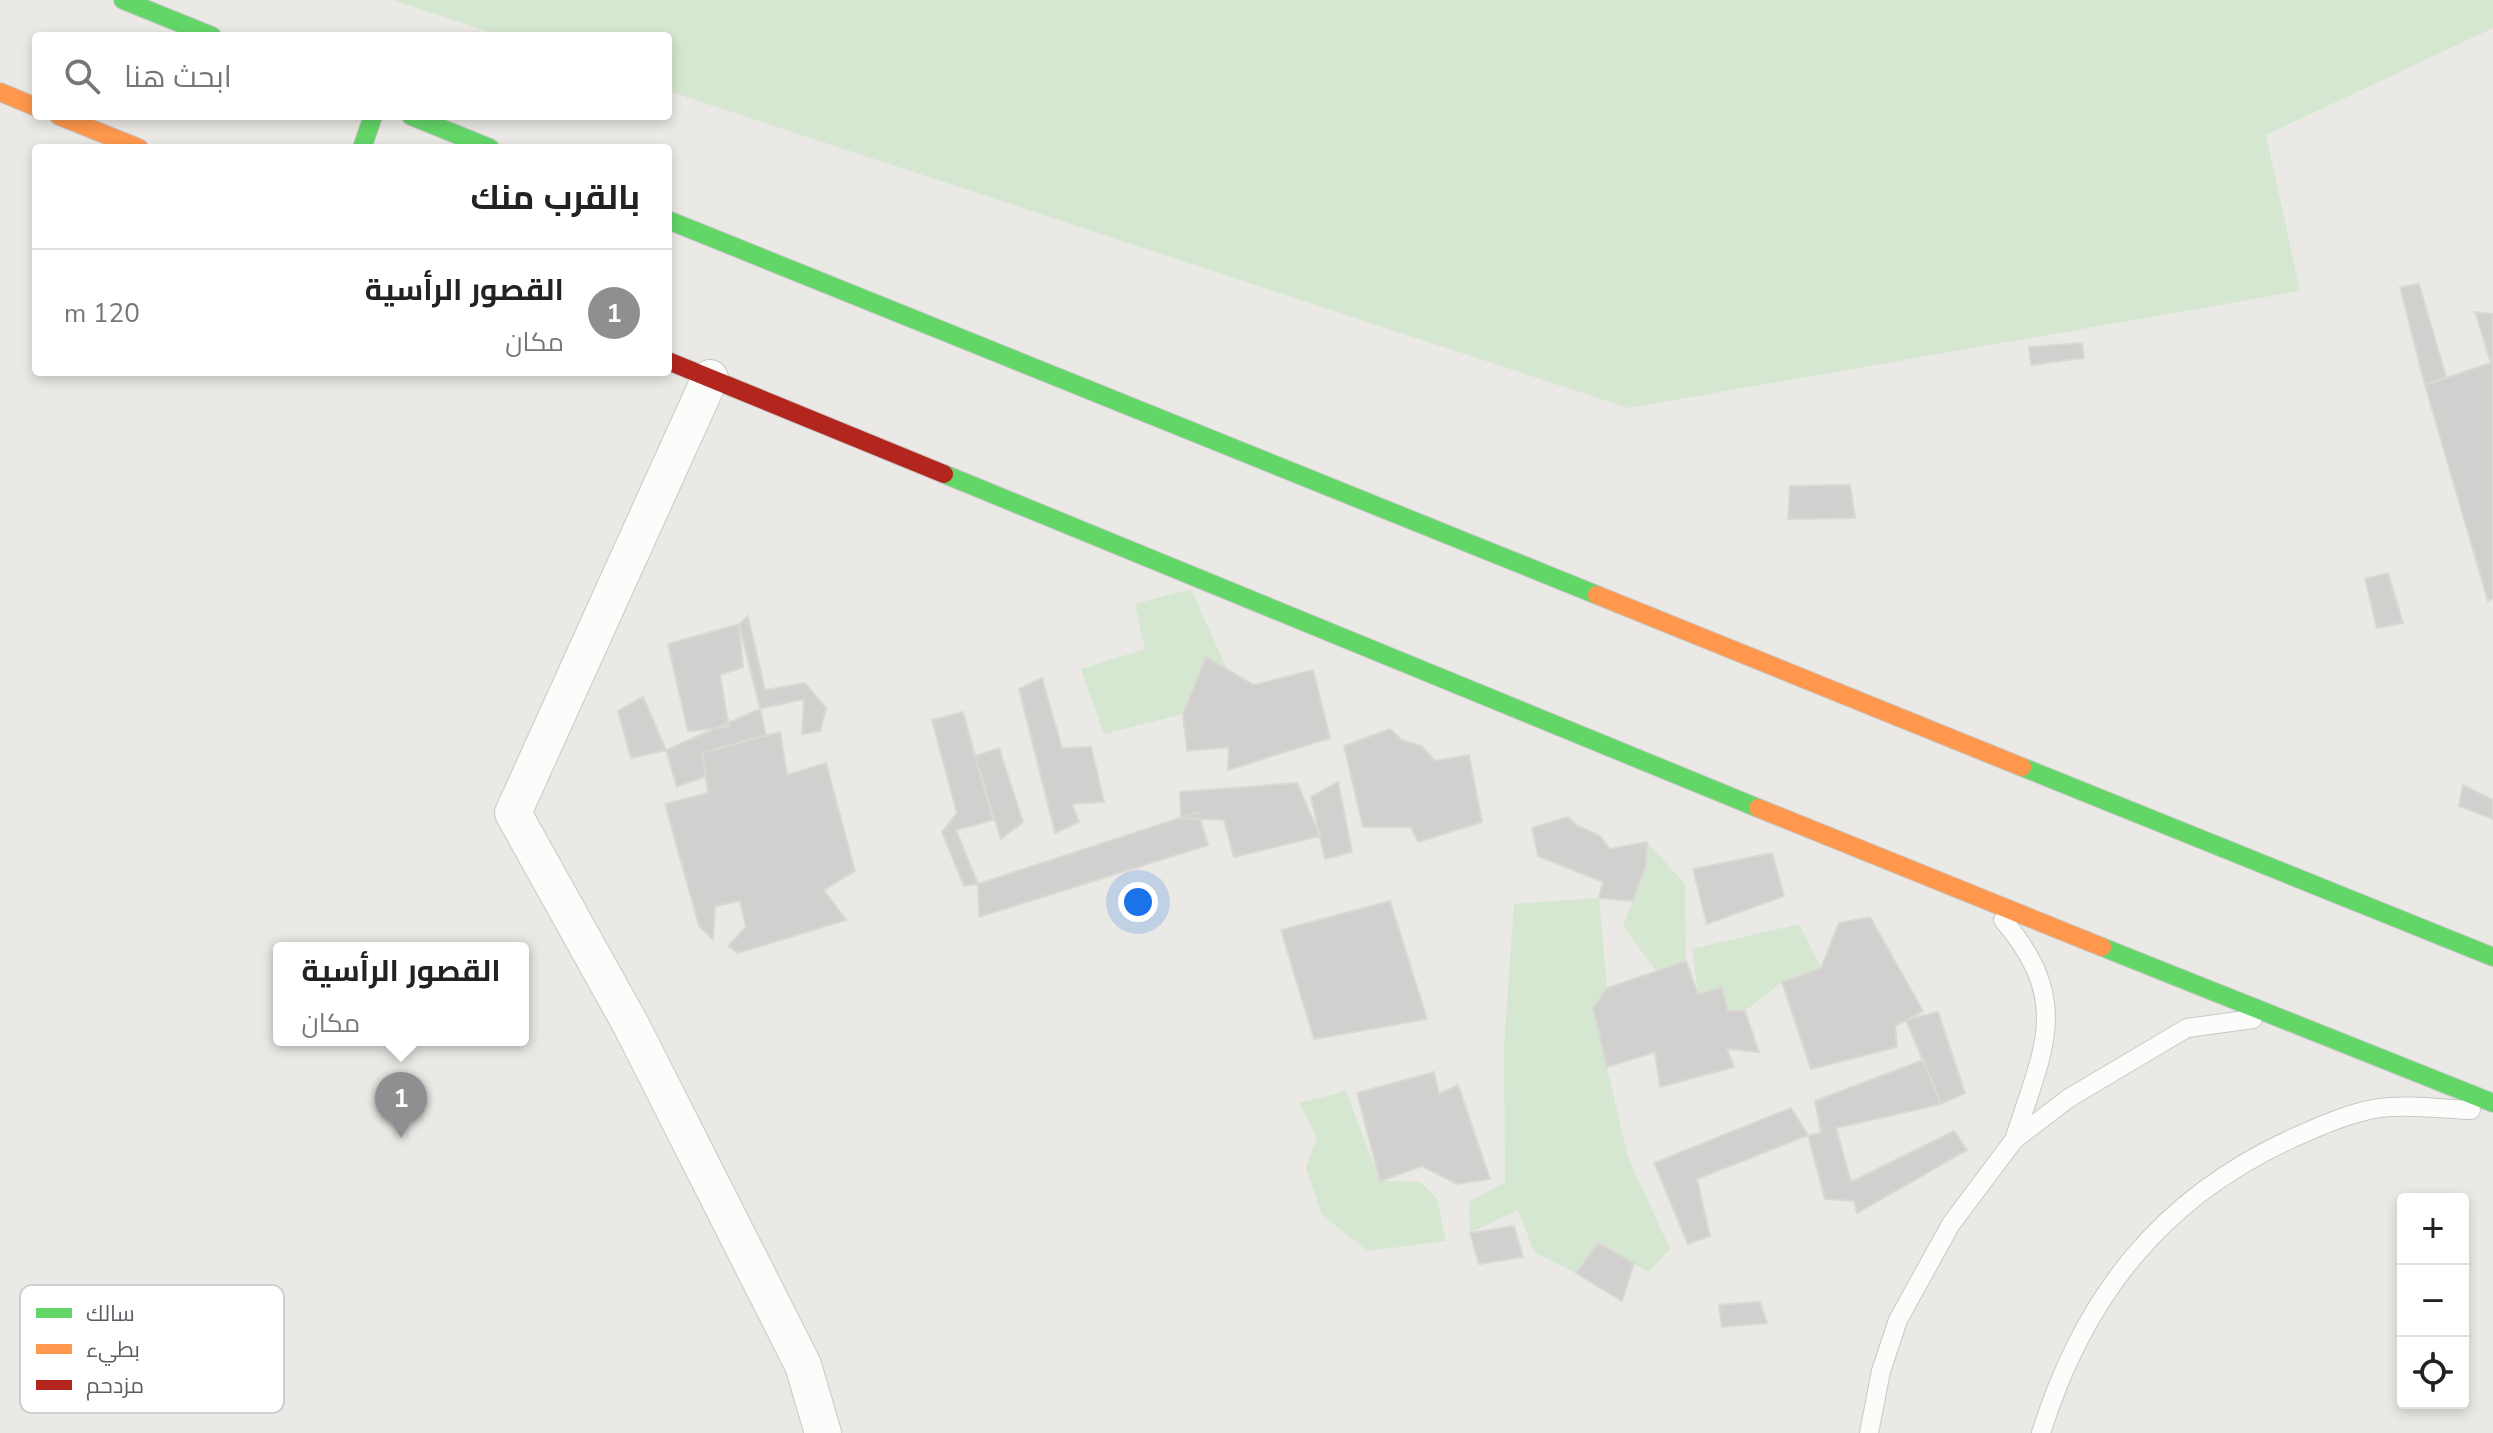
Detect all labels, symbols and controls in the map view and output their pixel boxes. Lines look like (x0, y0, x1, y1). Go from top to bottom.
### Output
search box (32, 32, 672, 120)
icon: search (60, 54, 104, 98)
text: ابحث هنا (124, 57, 232, 98)
text: بالقرب منك (470, 175, 640, 221)
text: القصور الرأسية (365, 270, 564, 311)
text: 120 m (64, 296, 140, 331)
text: 1 (606, 296, 622, 331)
text: مكان (505, 325, 564, 360)
your location (1118, 882, 1158, 922)
popup (273, 942, 529, 1046)
text: القصور الرأسية (301, 951, 501, 992)
text: مكان (301, 1006, 360, 1041)
pin: 1 (375, 1072, 427, 1138)
map controls (2397, 1193, 2469, 1409)
button: + (2397, 1193, 2469, 1265)
button: − (2397, 1265, 2469, 1337)
legend (20, 1285, 284, 1413)
text: سالك (86, 1299, 135, 1329)
text: بطيء (86, 1335, 140, 1366)
button: locate (2397, 1337, 2469, 1409)
text: مزدحم (86, 1371, 144, 1401)

